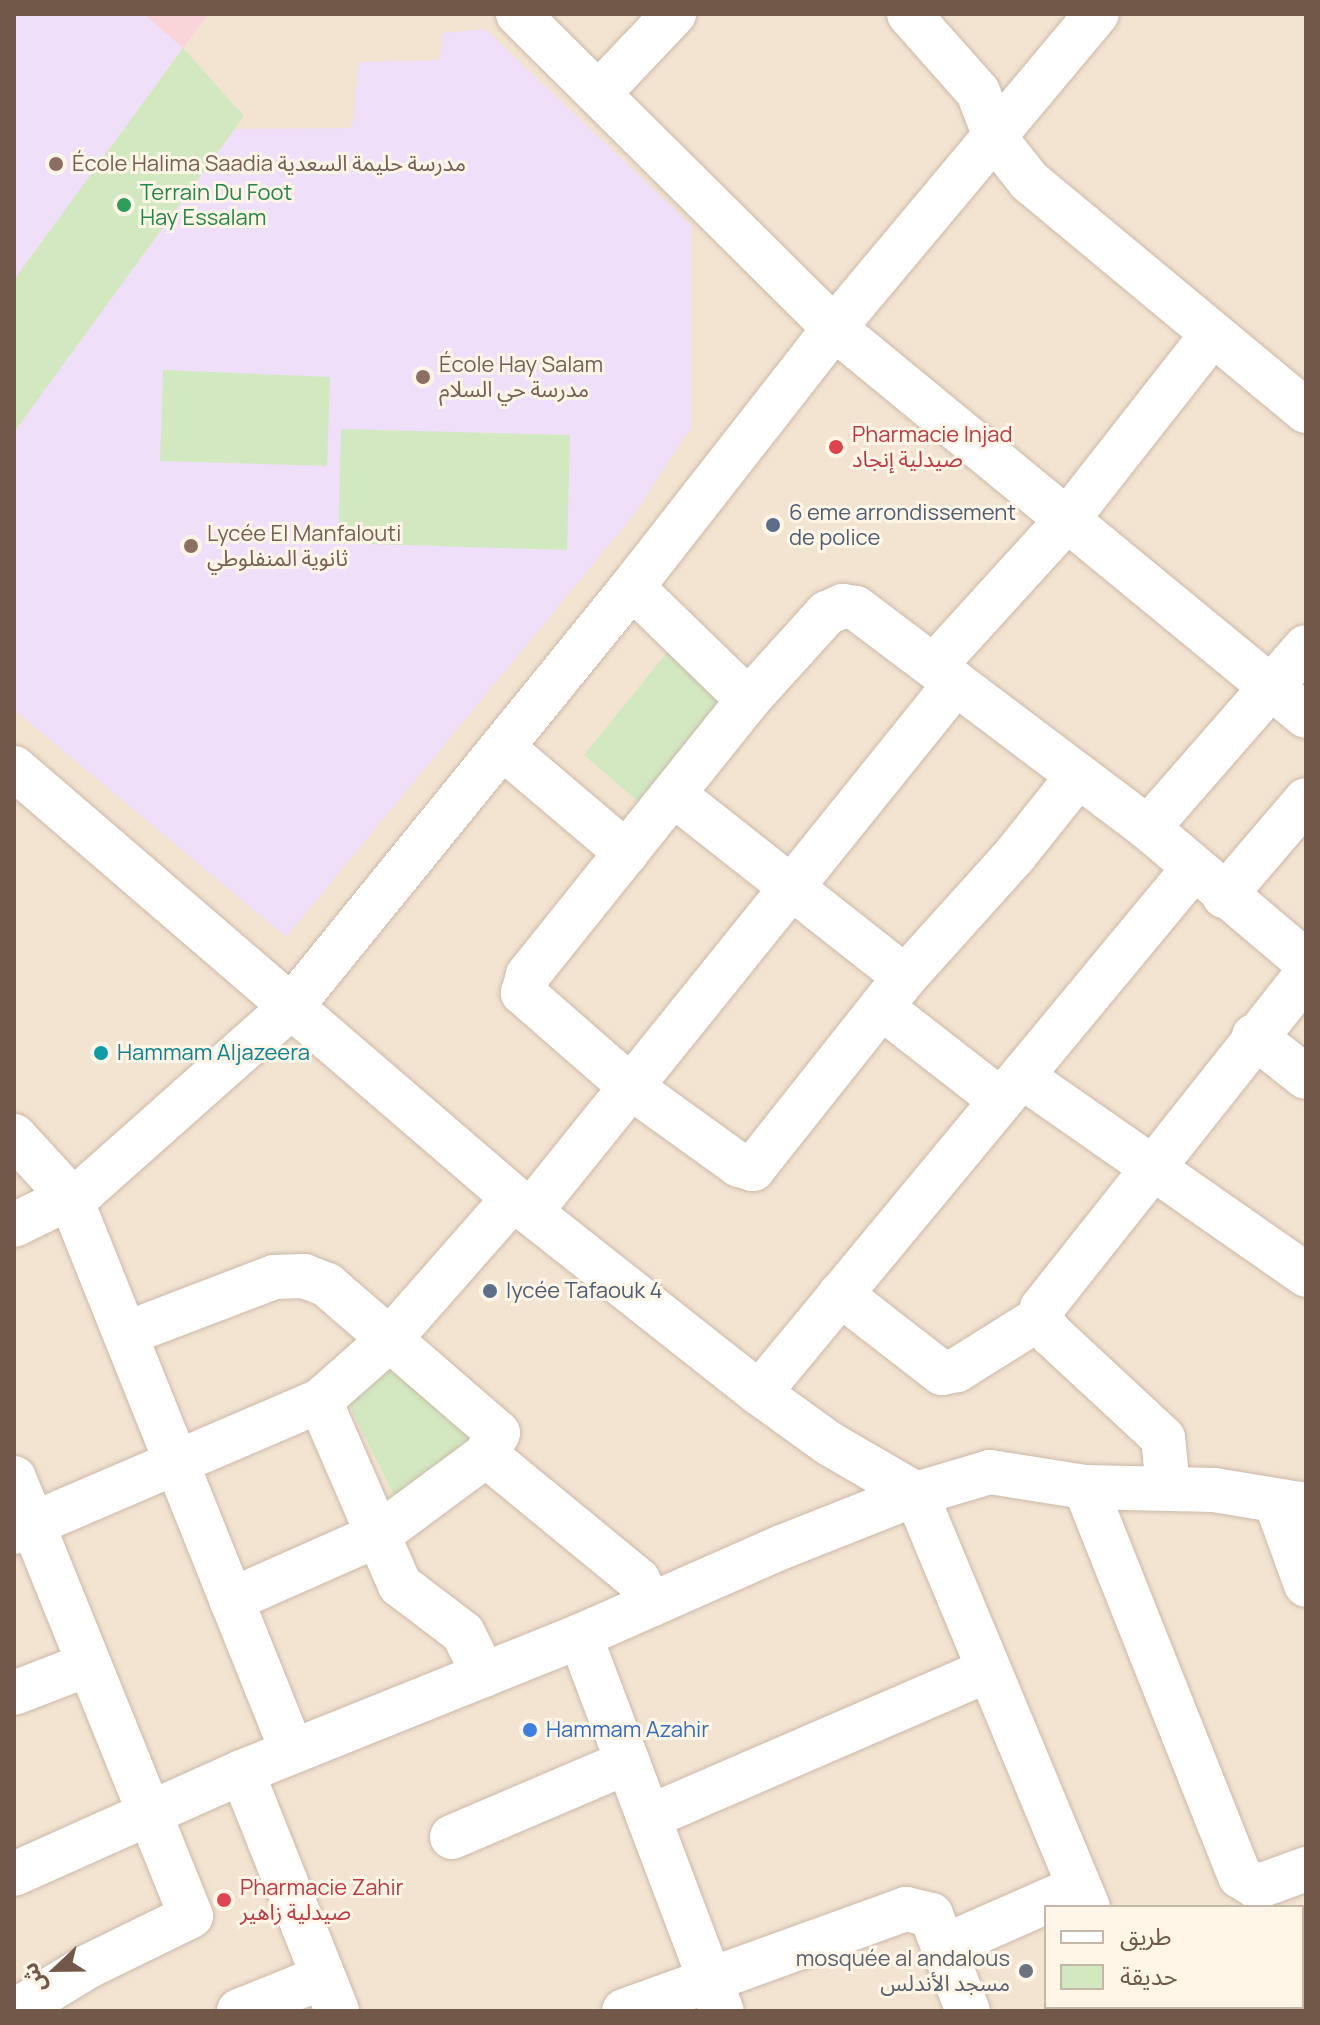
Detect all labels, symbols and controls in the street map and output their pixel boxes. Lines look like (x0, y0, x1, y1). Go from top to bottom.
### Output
place label: École Halima Saadia مدرسة حليمة السعدية (72, 151, 466, 177)
marker: École Halima Saadia مدرسة حليمة السعدية (47, 155, 65, 173)
place label: Terrain Du Foot Hay Essalam (140, 179, 292, 230)
marker: Terrain Du Foot Hay Essalam (115, 196, 133, 214)
place label: École Hay Salam مدرسة حي السلام (439, 351, 603, 402)
marker: École Hay Salam مدرسة حي السلام (414, 368, 432, 386)
place label: Pharmacie Injad صيدلية إنجاد (852, 421, 1013, 472)
marker: Pharmacie Injad صيدلية إنجاد (827, 438, 845, 456)
place label: 6 eme arrondissement de police (789, 499, 1016, 550)
marker: 6 eme arrondissement de police (764, 516, 782, 534)
place label: Lycée El Manfalouti ثانوية المنفلوطي (207, 520, 401, 572)
marker: Lycée El Manfalouti ثانوية المنفلوطي (182, 537, 200, 555)
place label: Hammam Aljazeera (117, 1040, 310, 1066)
marker: Hammam Aljazeera (92, 1044, 110, 1062)
place label: lycée Tafaouk 4 (506, 1278, 662, 1304)
marker: lycée Tafaouk 4 (481, 1282, 499, 1300)
place label: Hammam Azahir (546, 1717, 709, 1743)
marker: Hammam Azahir (521, 1721, 539, 1739)
place label: Pharmacie Zahir صيدلية زاهير (240, 1874, 403, 1926)
marker: Pharmacie Zahir صيدلية زاهير (215, 1891, 233, 1909)
legend (1044, 1905, 1304, 2009)
text: طريق (1120, 1919, 1172, 1952)
north arrow (16, 1929, 96, 2009)
place label: mosquée al andalous مسجد الأندلس (796, 1945, 1010, 1996)
text: ش (14, 1958, 53, 1998)
text: حديقة (1120, 1959, 1178, 1992)
marker: mosquée al andalous مسجد الأندلس (1017, 1962, 1035, 1980)

